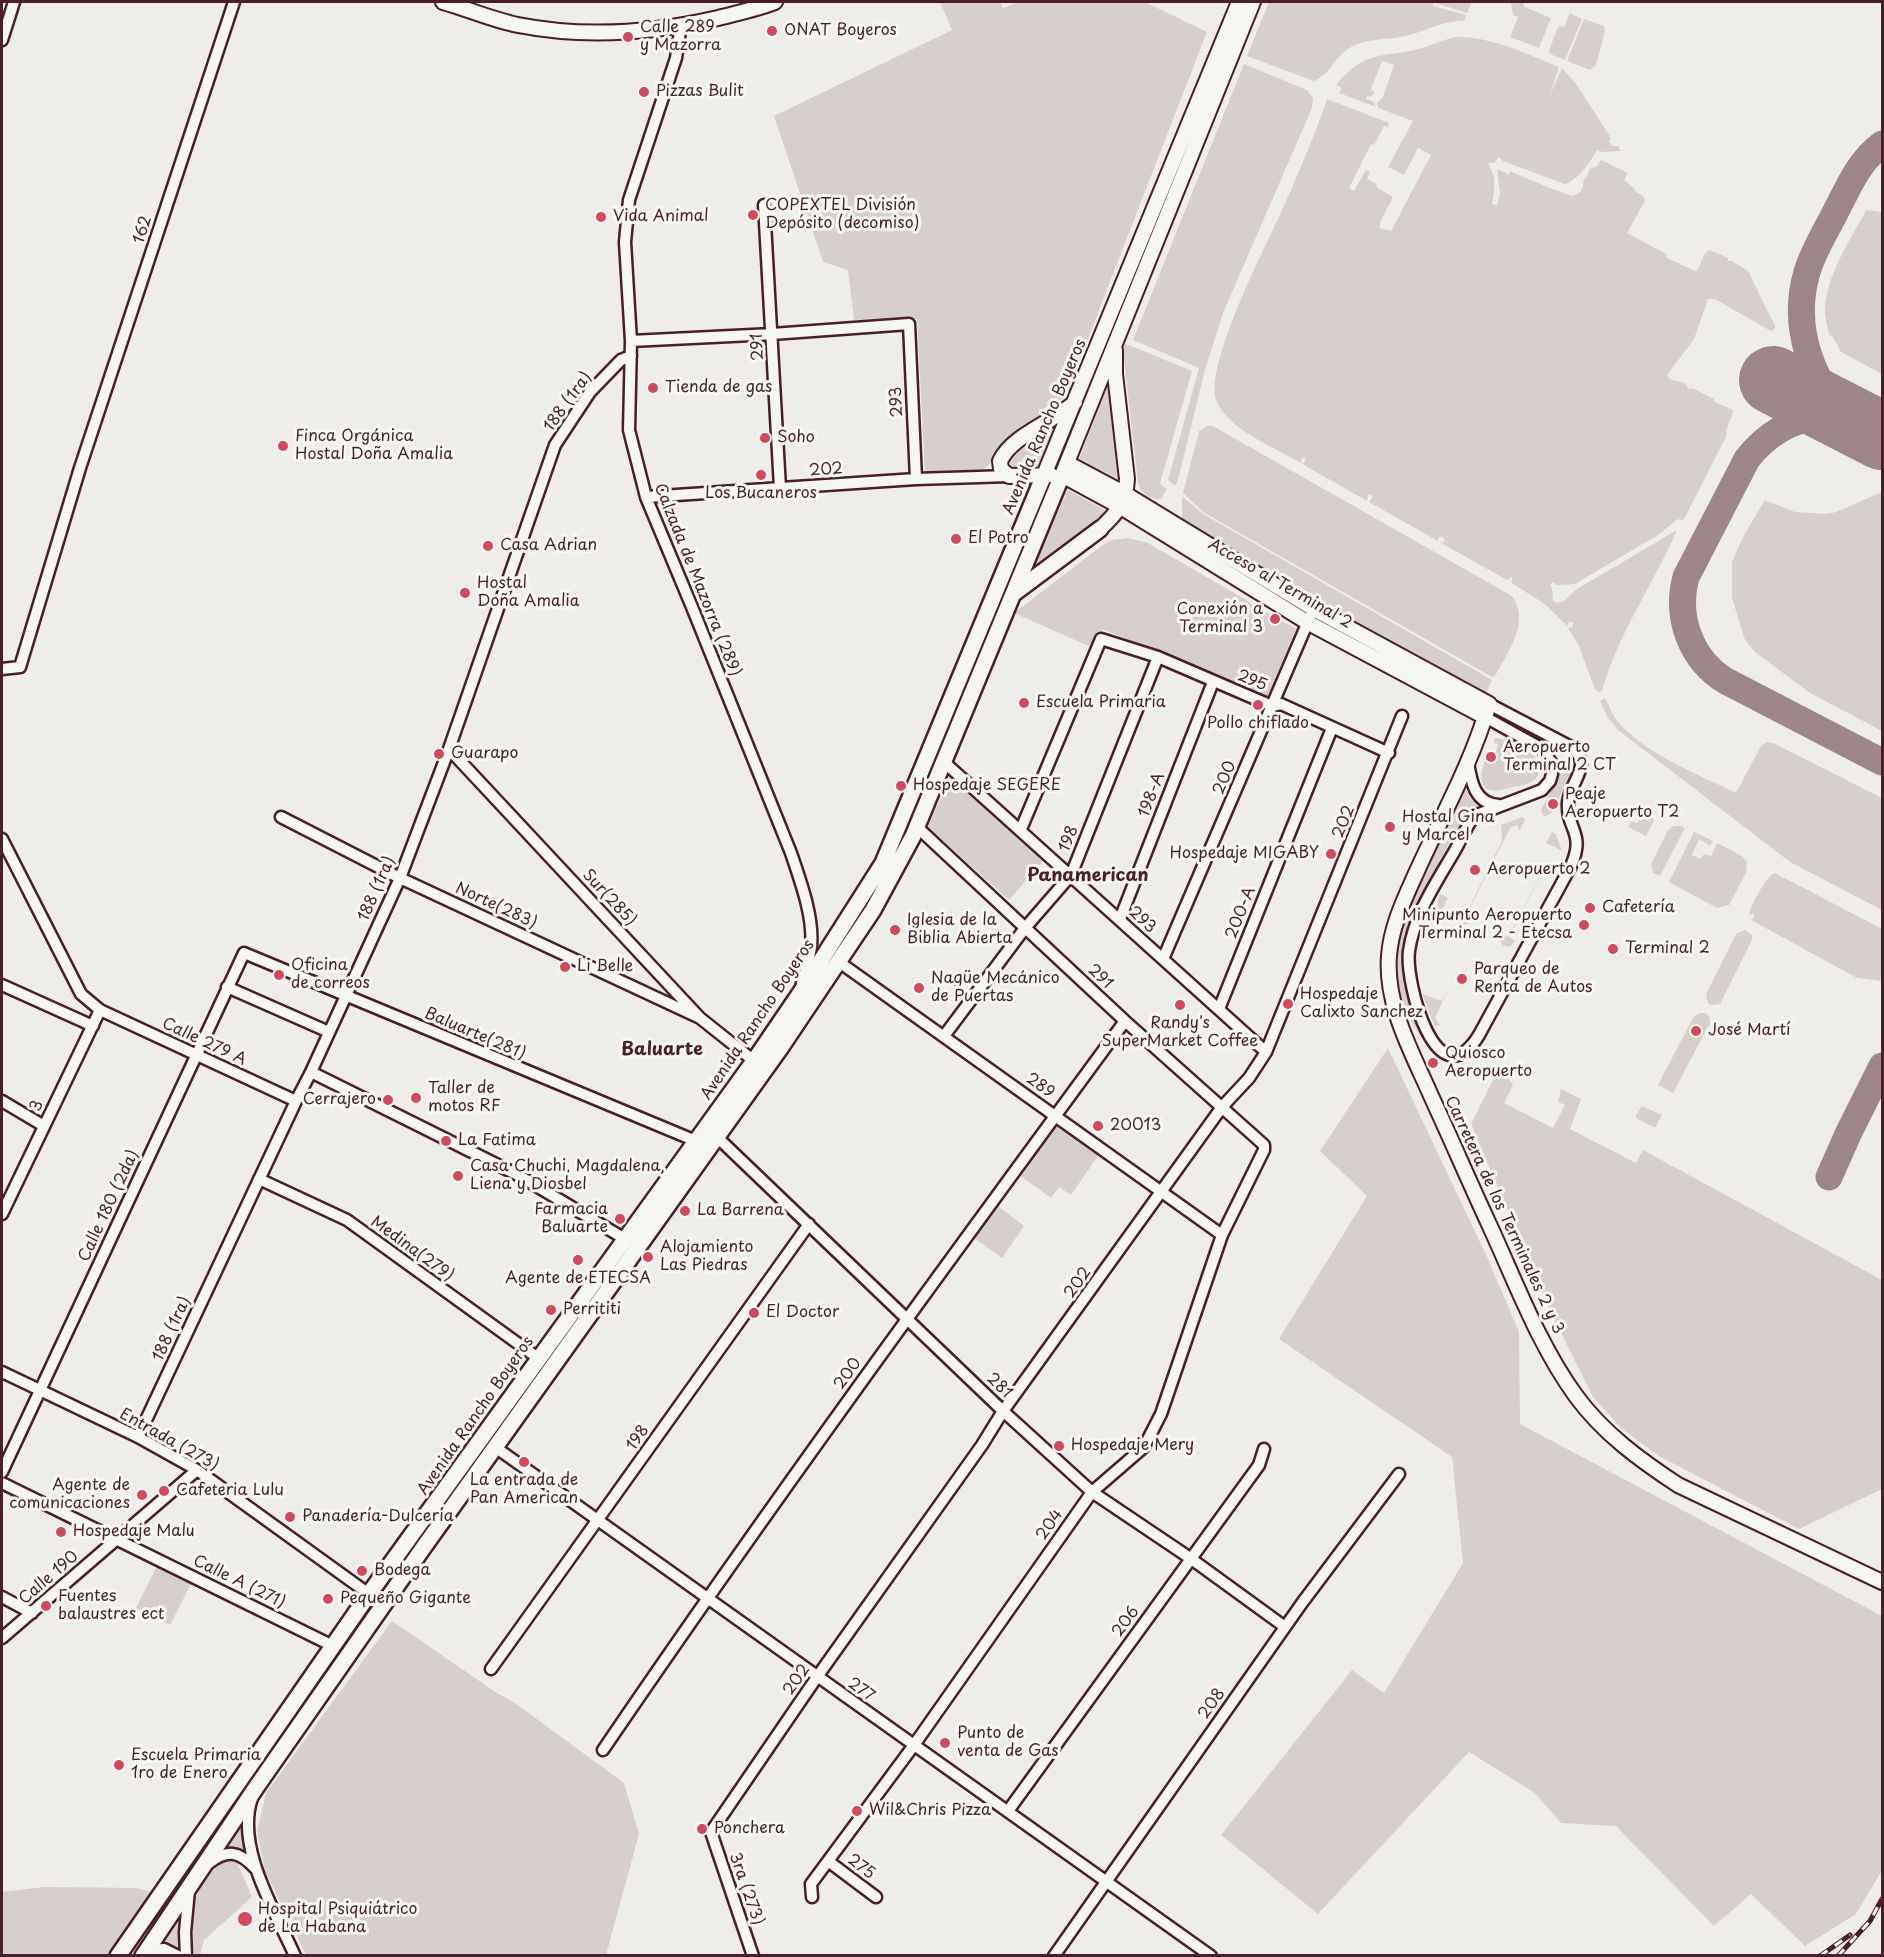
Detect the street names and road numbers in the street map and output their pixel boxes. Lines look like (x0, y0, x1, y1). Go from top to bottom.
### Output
street label: 162 (130, 214, 156, 246)
street label: 291 (748, 333, 768, 361)
street label: Avenida Rancho Boyeros (999, 336, 1091, 518)
street label: 188 (1ra) (540, 368, 596, 436)
street label: 293 (887, 386, 907, 418)
street label: 202 (809, 459, 843, 481)
street label: Calzada de Mazorra (289) (649, 481, 745, 679)
street label: Acceso al Terminal 2 (1205, 535, 1355, 633)
street label: 295 (1234, 666, 1270, 696)
street label: 200 (1209, 758, 1241, 798)
street label: 198-A (1135, 770, 1169, 820)
street label: 202 (1329, 803, 1359, 841)
street label: 198 (1055, 823, 1083, 855)
street label: 188 (1ra) (354, 854, 400, 924)
street label: Sur(285) (578, 866, 640, 930)
street label: Norte(283) (452, 879, 540, 933)
street label: 200-A (1222, 884, 1260, 942)
street label: 293 (1124, 903, 1160, 937)
street label: Avenida Rancho Boyeros (697, 936, 819, 1104)
street label: 291 (1083, 961, 1117, 993)
street label: Baluarte(281) (422, 1004, 528, 1064)
street label: Calle 279 A (159, 1014, 249, 1070)
street label: 289 (1022, 1069, 1058, 1103)
street label: Carretera de los Terminales 2 y 3 (1440, 1093, 1568, 1337)
street label: 3 (26, 1097, 48, 1115)
street label: Calle 180 (2da) (75, 1147, 143, 1265)
street label: Medina(279) (367, 1212, 457, 1286)
street label: 202 (1060, 1264, 1096, 1302)
street label: 188 (1ra) (149, 1294, 195, 1364)
street label: Avenida Rancho Boyeros (414, 1333, 538, 1499)
street label: 200 (830, 1354, 866, 1394)
street label: 281 (982, 1369, 1016, 1403)
street label: Entrada (273) (116, 1405, 222, 1475)
street label: 198 (623, 1422, 653, 1454)
street label: 204 (1033, 1506, 1067, 1544)
street label: Calle 190 (15, 1547, 83, 1609)
street label: Calle A (271) (190, 1551, 288, 1613)
street label: 206 (1108, 1603, 1144, 1641)
street label: 202 (779, 1661, 815, 1699)
street label: 277 (844, 1674, 878, 1706)
street label: 208 (1195, 1685, 1229, 1723)
street label: 3ra (273) (725, 1850, 767, 1928)
street label: 275 (843, 1850, 879, 1884)

